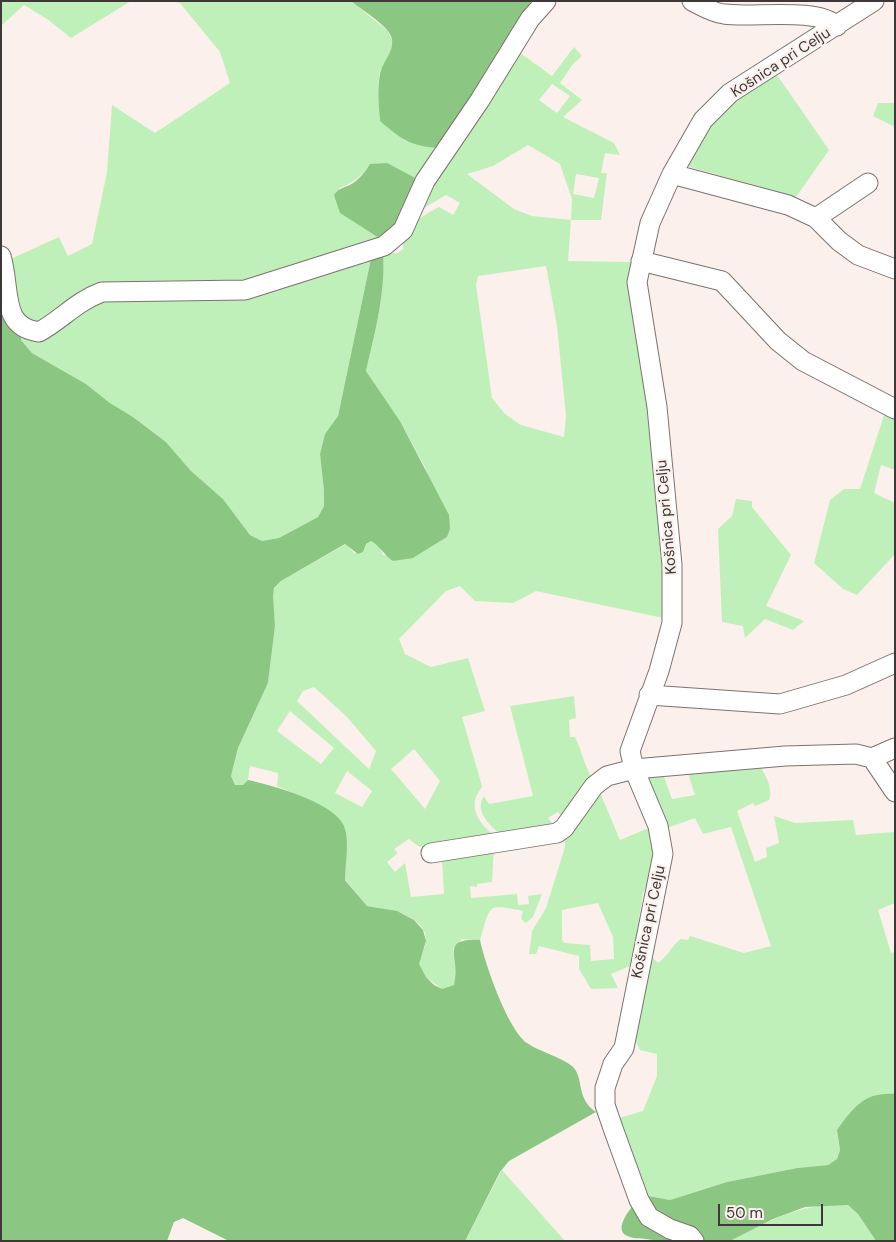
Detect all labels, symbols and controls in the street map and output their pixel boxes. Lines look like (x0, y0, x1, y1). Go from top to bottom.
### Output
street label: Košnica pri Celju (728, 24, 834, 102)
street label: Košnica pri Celju (653, 459, 681, 575)
street label: Košnica pri Celju (628, 864, 670, 980)
scale bar (721, 1194, 826, 1226)
text: 50 m (726, 1203, 763, 1223)

